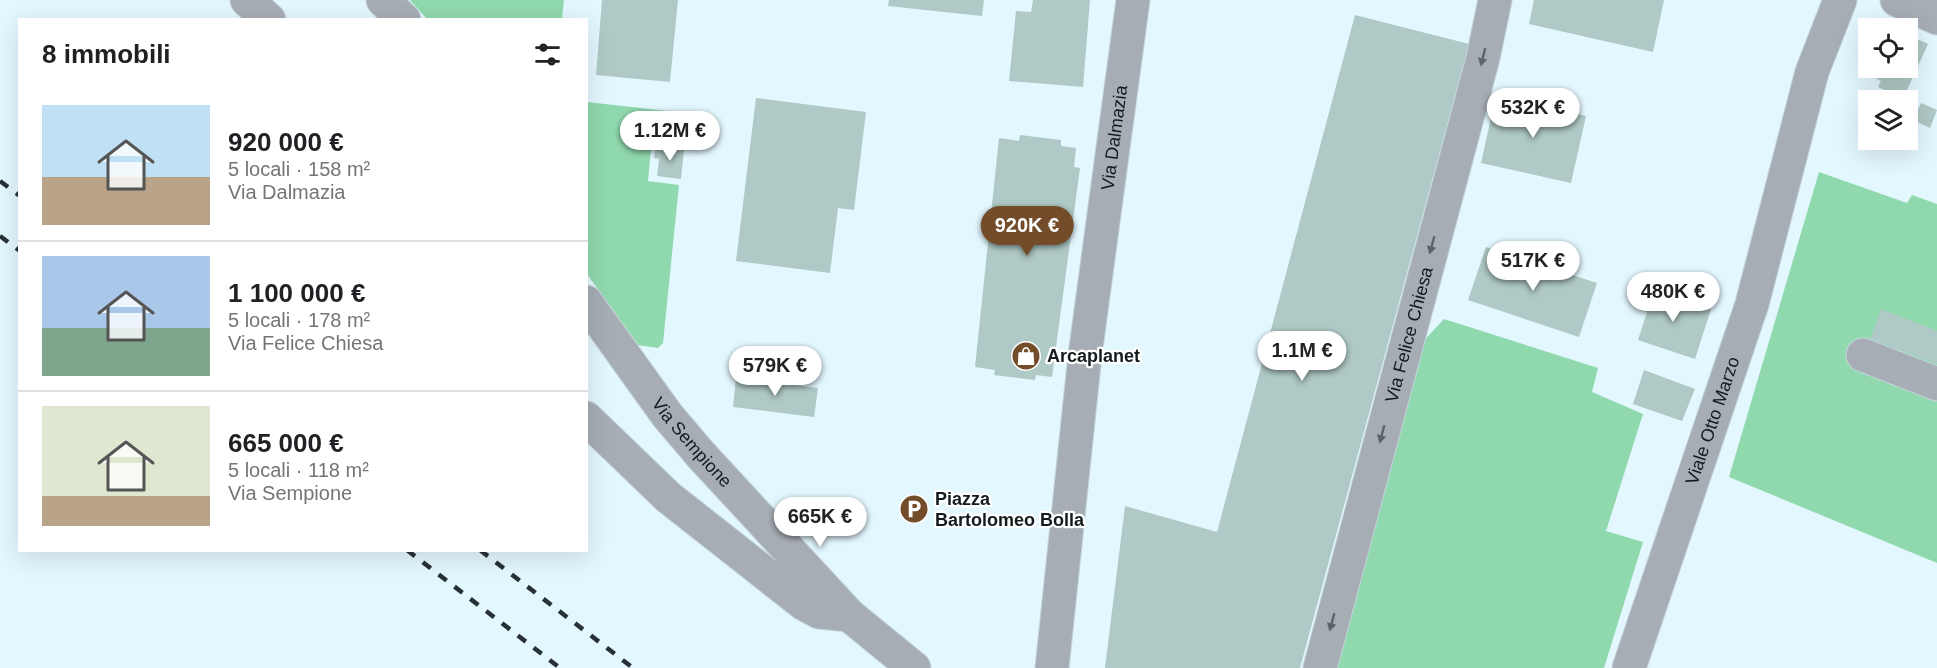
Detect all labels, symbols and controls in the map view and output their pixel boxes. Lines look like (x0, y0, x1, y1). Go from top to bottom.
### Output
map controls (1858, 18, 1918, 150)
button: locate (1858, 18, 1918, 78)
icon: filters (531, 38, 564, 71)
text: 8 immobili (42, 39, 171, 69)
one-way arrow (1477, 48, 1487, 66)
street label: Via Dalmazia (1097, 83, 1132, 191)
pin: 532K € (1484, 88, 1582, 139)
button: layers (1858, 90, 1918, 150)
text: 532K € (1501, 96, 1565, 118)
pin: 1.12M € (615, 111, 725, 162)
text: 1.12M € (634, 119, 706, 141)
text: 920 000 € (228, 127, 344, 157)
icon: home (90, 129, 162, 201)
text: 5 locali · 158 m² (228, 158, 370, 180)
text: Via Dalmazia (228, 181, 345, 203)
pin: 920K € (978, 206, 1076, 257)
text: 920K € (995, 214, 1059, 236)
one-way arrow (1427, 237, 1436, 255)
pin: 517K € (1484, 241, 1582, 292)
text: 517K € (1501, 249, 1565, 271)
street label: Via Felice Chiesa (1381, 264, 1437, 405)
pin: 480K € (1624, 272, 1722, 323)
text: 1 100 000 € (228, 278, 365, 308)
icon: home (90, 280, 162, 352)
text: 480K € (1641, 280, 1705, 302)
text: 5 locali · 178 m² (228, 309, 370, 331)
pin: 1.1M € (1253, 331, 1351, 382)
text: Via Felice Chiesa (228, 332, 383, 354)
text: 1.1M € (1271, 339, 1333, 361)
shop icon: Arcaplanet (1010, 340, 1042, 372)
pin: 579K € (726, 346, 824, 397)
place label: Arcaplanet (1047, 346, 1140, 366)
text: 579K € (743, 354, 807, 376)
street label: Viale Otto Marzo (1682, 354, 1743, 487)
street label: Via Sempione (648, 394, 736, 491)
one-way arrow (1377, 425, 1386, 443)
text: 665 000 € (228, 428, 344, 458)
icon: home (90, 430, 162, 502)
text: 5 locali · 118 m² (228, 459, 369, 481)
text: Via Sempione (228, 482, 352, 504)
place label: Piazza Bartolomeo Bolla (935, 489, 1085, 530)
parking icon: Piazza Bartolomeo Bolla (898, 493, 930, 525)
pin: 665K € (771, 497, 869, 548)
text: 665K € (788, 505, 852, 527)
one-way arrow (1327, 613, 1336, 631)

